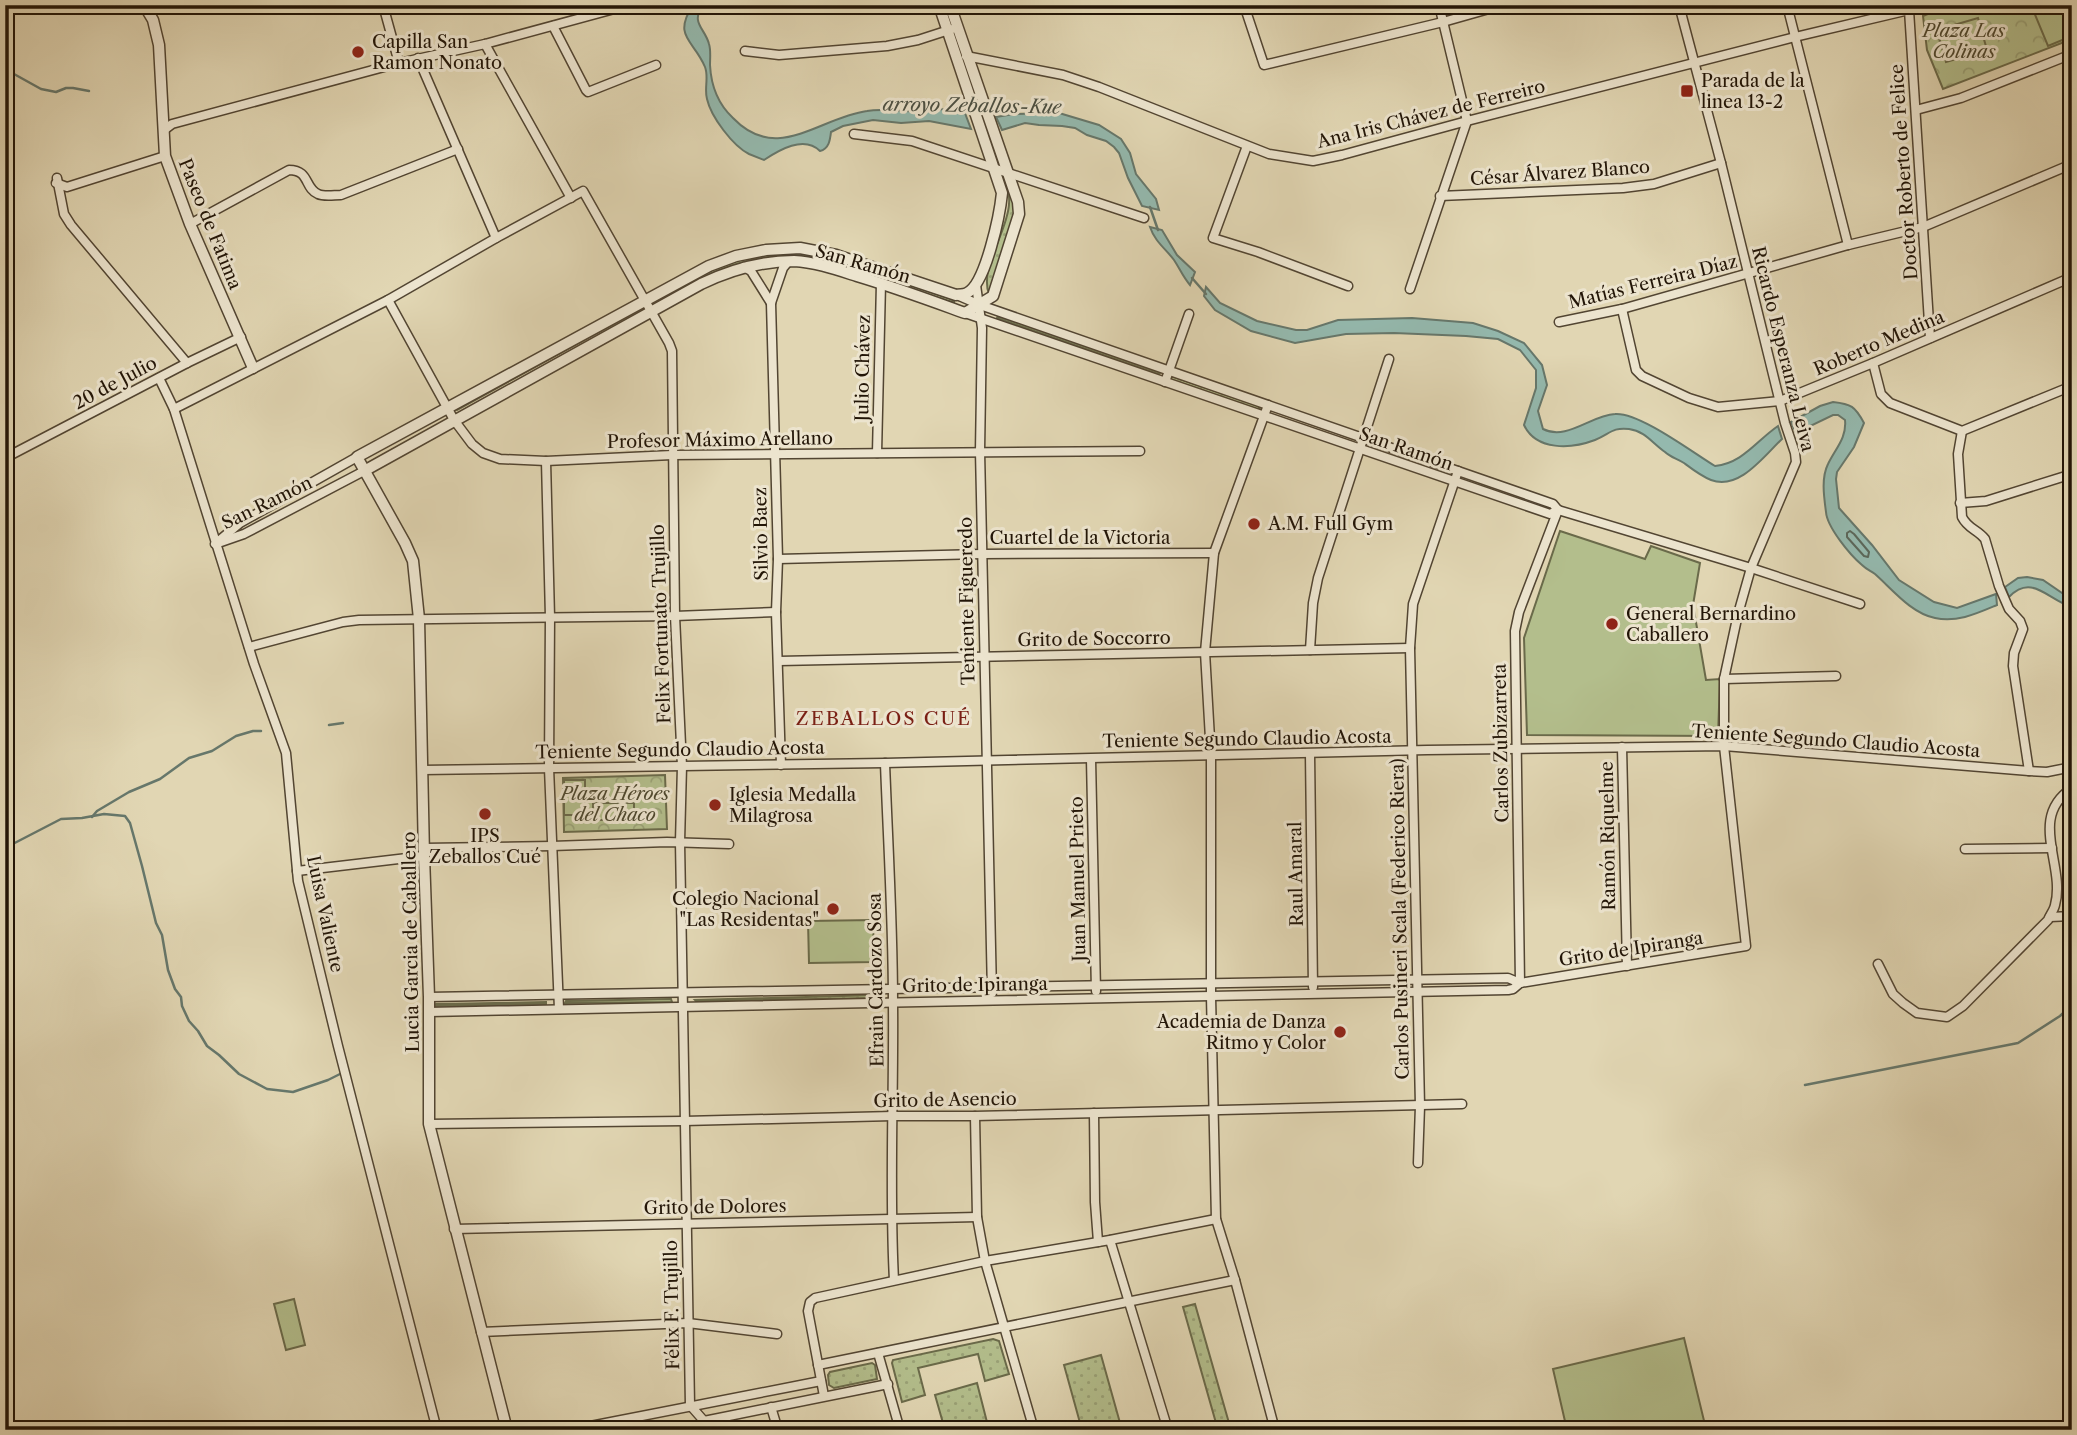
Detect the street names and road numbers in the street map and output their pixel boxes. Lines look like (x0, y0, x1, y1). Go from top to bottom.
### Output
street label: Doctor Roberto de Felice (1885, 63, 1923, 281)
street label: Ana Iris Chávez de Ferreiro (1314, 75, 1547, 153)
street label: Paseo de Fatima (174, 155, 246, 293)
street label: César Álvarez Blanco (1469, 155, 1651, 190)
street label: San Ramón (813, 240, 913, 288)
street label: Ricardo Esperanza Leiva (1747, 244, 1819, 454)
street label: Matías Ferreira Díaz (1566, 250, 1740, 314)
street label: Roberto Medina (1810, 305, 1948, 380)
street label: Julio Chávez (851, 314, 875, 425)
street label: 20 de Julio (69, 352, 161, 414)
street label: San Ramón (1356, 423, 1456, 475)
street label: Profesor Máximo Arellano (607, 427, 833, 453)
street label: San Ramón (218, 472, 316, 534)
street label: Silvio Baez (749, 487, 773, 581)
street label: Teniente Figueredo (955, 517, 979, 685)
street label: Felix Fortunato Trujillo (647, 524, 675, 724)
street label: Cuartel de la Victoria (989, 527, 1171, 549)
street label: Grito de Soccorro (1017, 627, 1171, 651)
street label: Carlos Zubizarreta (1489, 663, 1513, 823)
street label: Teniente Segundo Claudio Acosta (1691, 720, 1981, 762)
street label: Teniente Segundo Claudio Acosta (1102, 725, 1392, 753)
street label: Teniente Segundo Claudio Acosta (535, 736, 825, 764)
street label: Carlos Pusineri Scala (Federico Riera) (1386, 758, 1414, 1080)
street label: Ramón Riquelme (1596, 761, 1620, 911)
street label: Juan Manuel Prieto (1066, 796, 1090, 965)
street label: Raul Amaral (1284, 821, 1308, 927)
street label: Lucia Garcia de Caballero (398, 831, 424, 1053)
street label: Luisa Valiente (302, 853, 348, 975)
street label: Efrain Cardozo Sosa (863, 892, 889, 1067)
street label: Grito de Ipiranga (1557, 927, 1705, 971)
street label: Grito de Ipiranga (902, 973, 1049, 997)
street label: Grito de Asencio (873, 1088, 1017, 1112)
street label: Grito de Dolores (643, 1195, 787, 1219)
street label: Félix F. Trujillo (660, 1240, 684, 1370)

